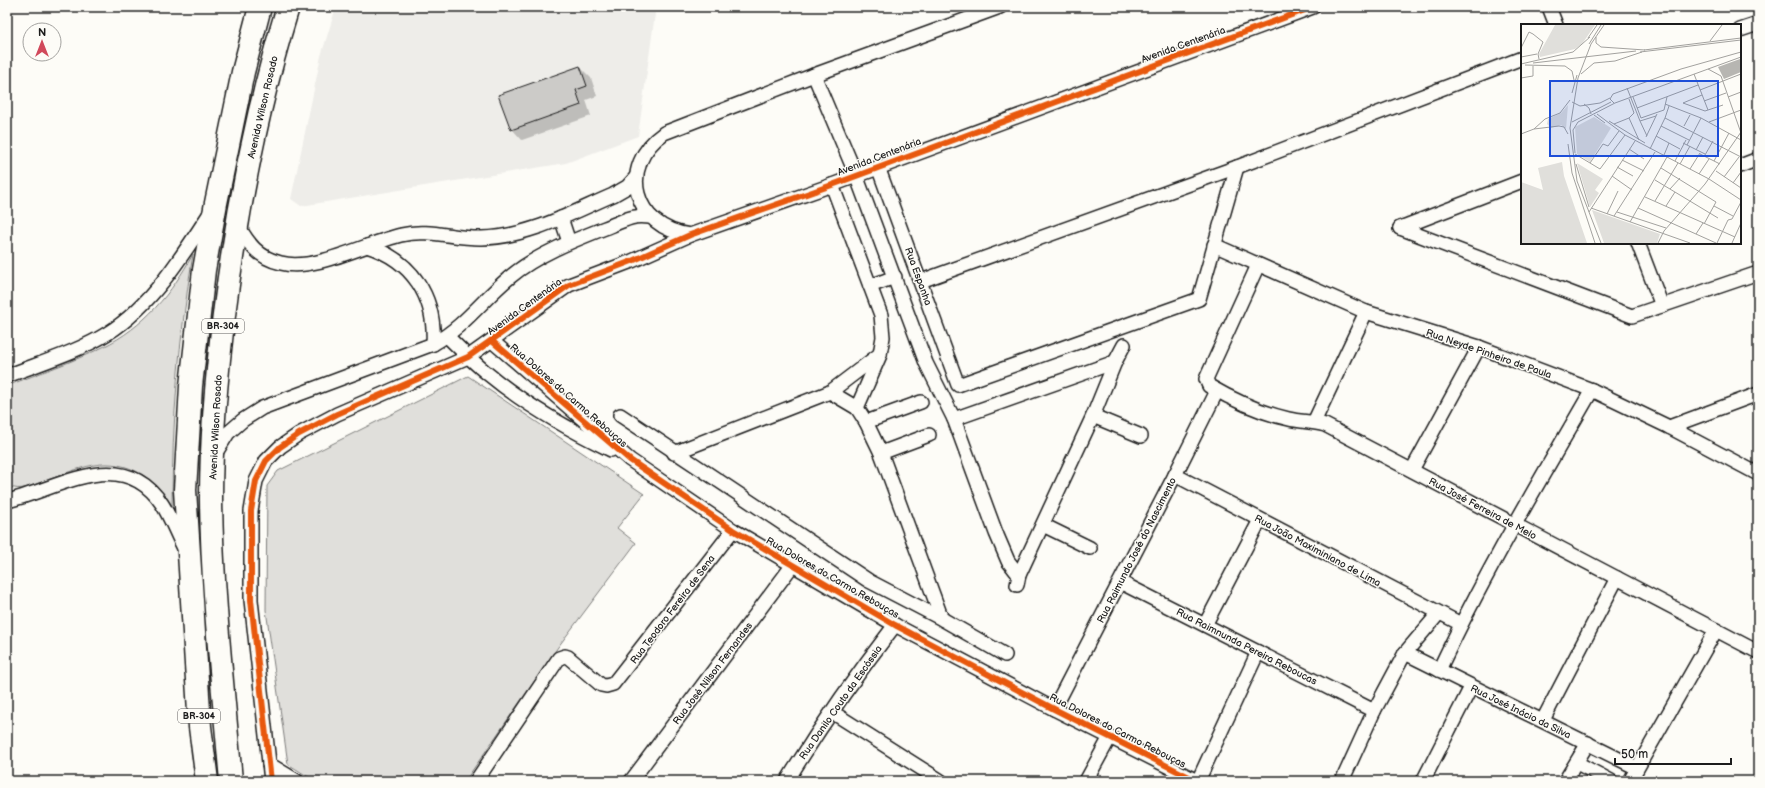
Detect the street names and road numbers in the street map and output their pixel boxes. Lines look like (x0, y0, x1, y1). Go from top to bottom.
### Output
street label: Avenida Centenária (1140, 24, 1227, 66)
street label: Avenida Wilson Rosado (245, 54, 281, 160)
street label: Avenida Centenária (836, 135, 923, 178)
street label: Rua Espanha (902, 246, 934, 307)
street label: Avenida Centenária (485, 276, 564, 338)
road number: BR-304 (202, 319, 244, 333)
street label: Rua Neyde Pinheiro de Paula (1424, 327, 1553, 381)
street label: Rua Dolores do Carmo Rebouças (507, 341, 630, 450)
street label: Avenida Wilson Rosado (207, 374, 225, 480)
street label: Rua Raimundo José do Nascimento (1095, 475, 1179, 625)
street label: Rua José Ferreira de Melo (1427, 475, 1539, 543)
street label: Rua João Maximiniano de Lima (1252, 512, 1383, 589)
street label: Rua Dolores do Carmo Rebouças (764, 535, 901, 621)
street label: Rua Teodoro Fereira de Sena (628, 553, 718, 666)
street label: Rua Raimnunda Pereira Reboucas (1174, 606, 1319, 688)
street label: Rua José Nilson Fernandes (670, 620, 755, 727)
street label: Rua Danilo Couto da Escóssia (797, 643, 885, 762)
street label: Rua José Inácio da Silva (1468, 682, 1573, 742)
street label: Rua Dolores do Carmo Rebouças (1047, 691, 1188, 771)
road number: BR-304 (178, 709, 220, 723)

